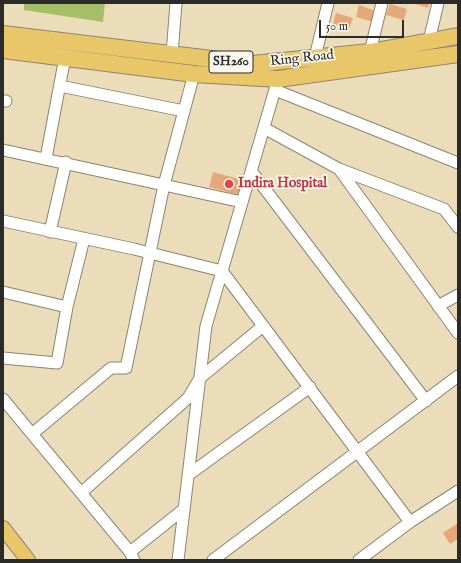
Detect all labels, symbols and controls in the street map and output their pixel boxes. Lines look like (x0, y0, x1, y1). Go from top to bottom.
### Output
scale bar (321, 12, 406, 38)
text: 50 m (326, 19, 348, 34)
street label: Ring Road (269, 47, 335, 71)
road number: SH260 (209, 51, 253, 73)
place label: Indira Hospital (238, 176, 327, 192)
marker: Indira Hospital (223, 178, 235, 190)

